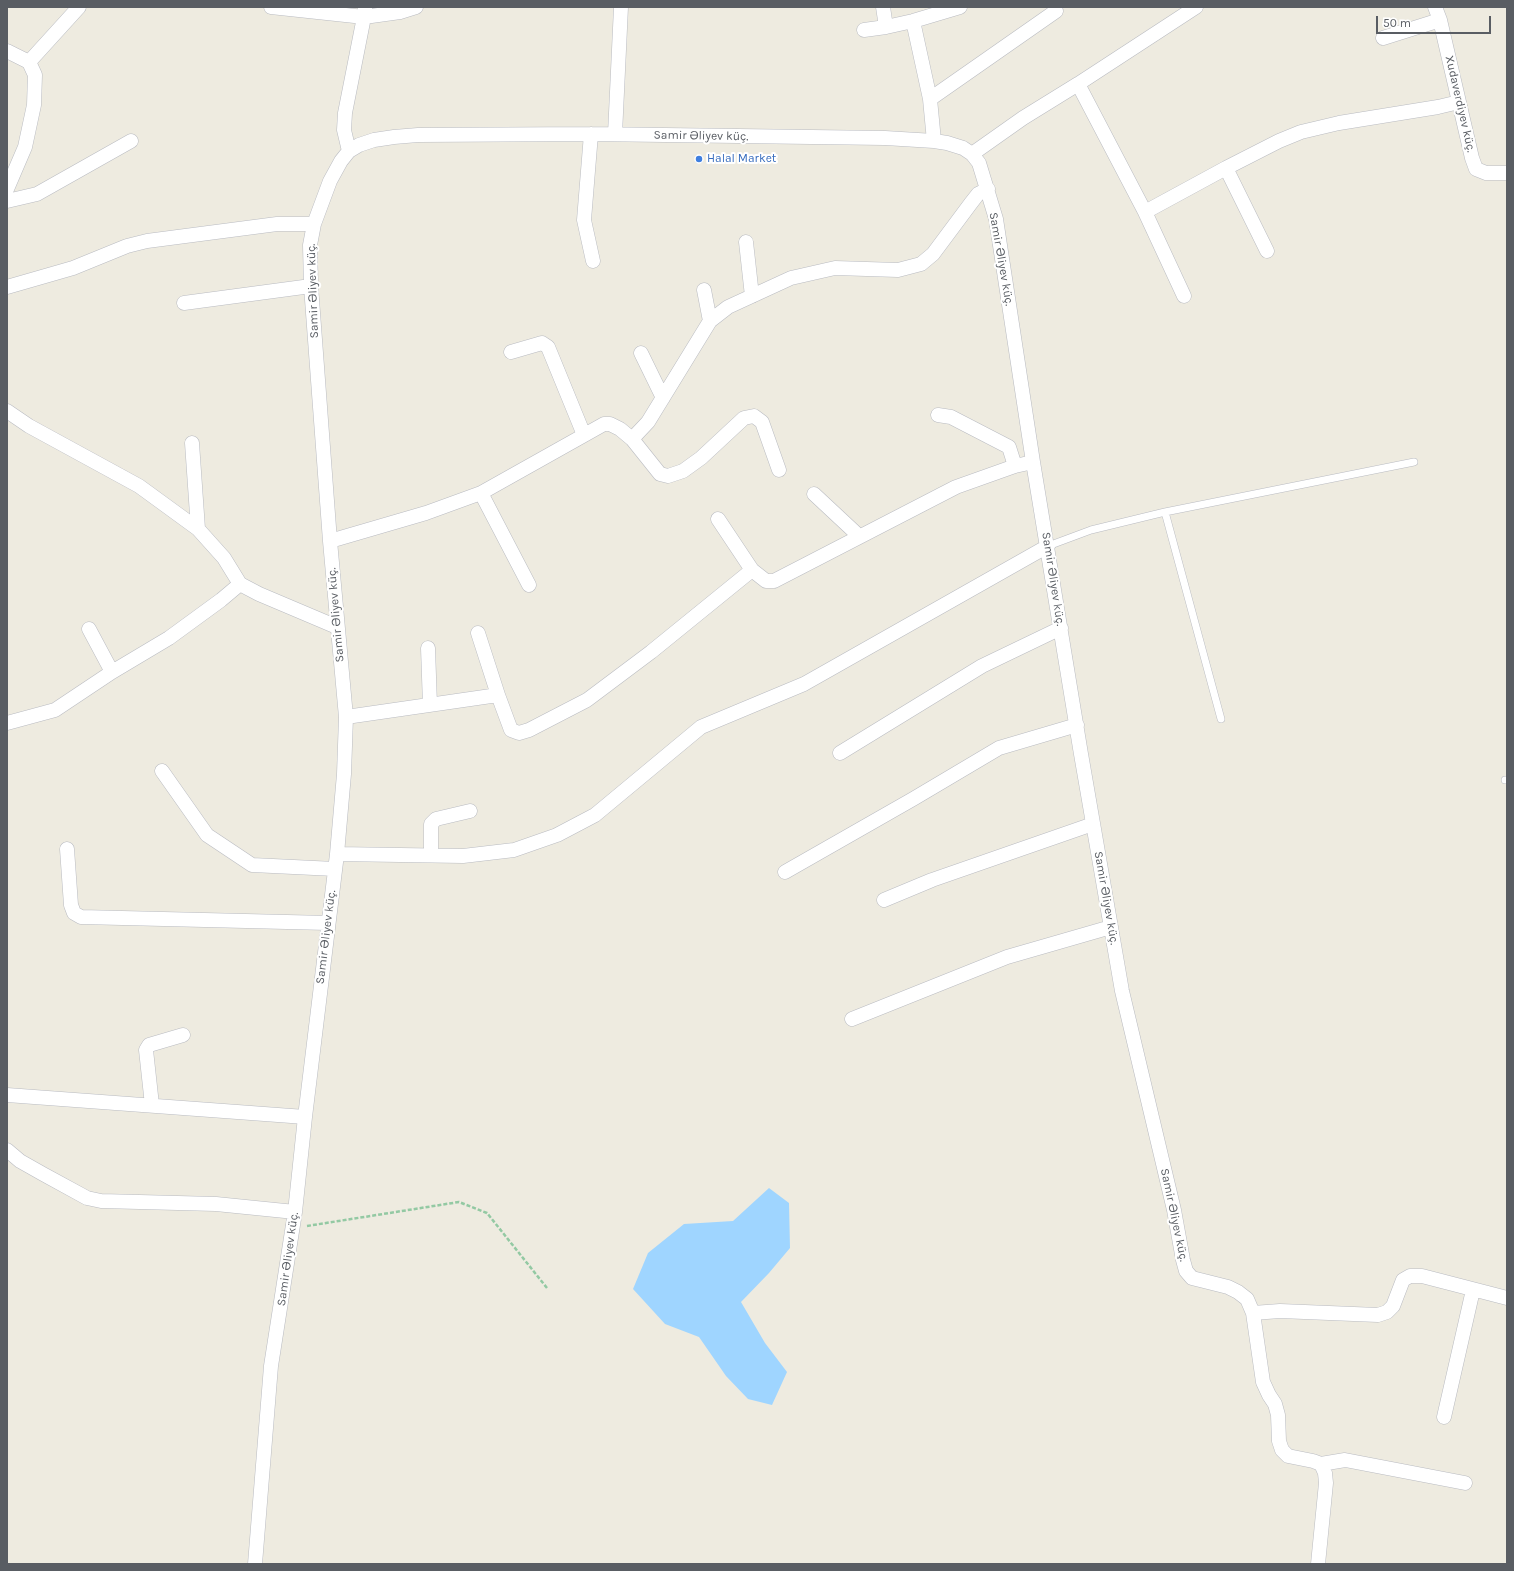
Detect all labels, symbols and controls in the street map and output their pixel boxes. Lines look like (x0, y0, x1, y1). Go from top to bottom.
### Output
scale bar (1378, 8, 1493, 34)
text: 50 m (1383, 16, 1411, 30)
street label: Xudaverdiyev küç. (1442, 54, 1478, 154)
street label: Samir Əliyev küç. (653, 128, 749, 144)
place label: Halal Market (707, 152, 776, 166)
marker: Halal Market (694, 154, 704, 164)
street label: Samir Əliyev küç. (986, 211, 1016, 307)
street label: Samir Əliyev küç. (304, 243, 322, 339)
street label: Samir Əliyev küç. (1038, 531, 1068, 627)
street label: Samir Əliyev küç. (325, 567, 347, 663)
street label: Samir Əliyev küç. (1091, 850, 1121, 946)
street label: Samir Əliyev küç. (313, 889, 339, 985)
street label: Samir Əliyev küç. (1157, 1167, 1191, 1263)
street label: Samir Əliyev küç. (274, 1211, 302, 1307)

